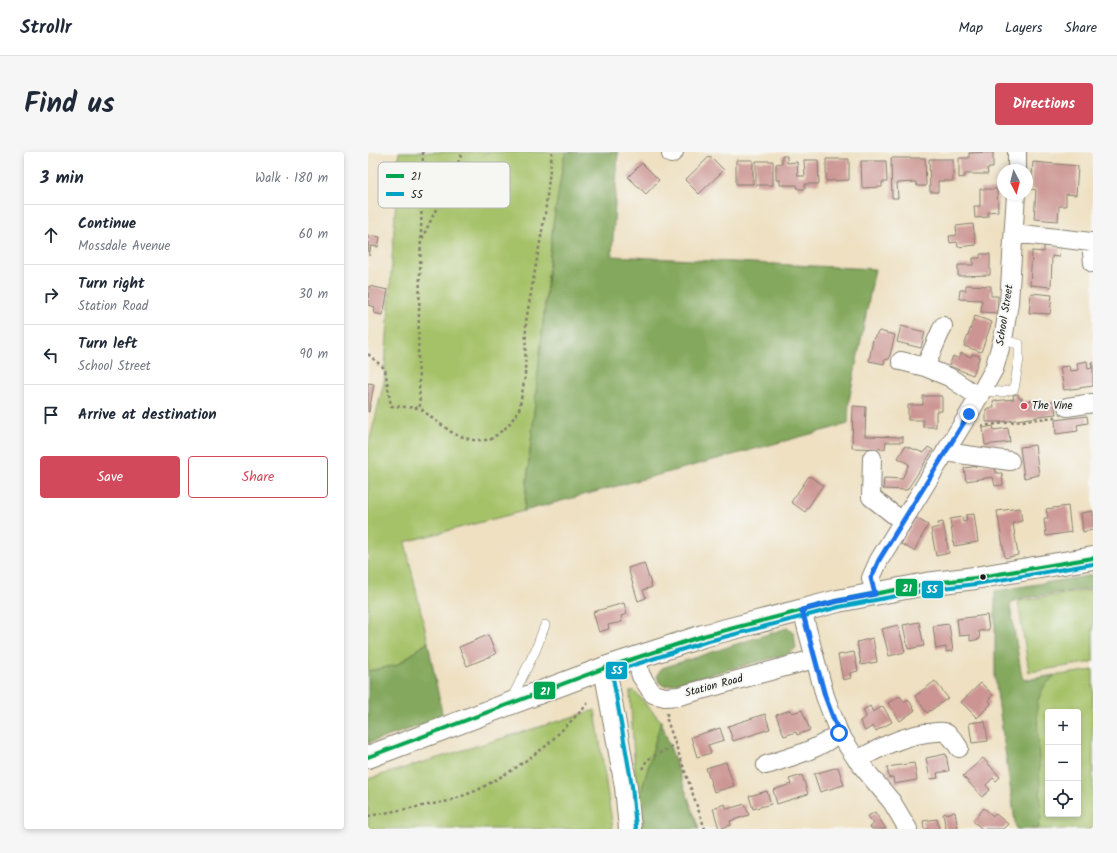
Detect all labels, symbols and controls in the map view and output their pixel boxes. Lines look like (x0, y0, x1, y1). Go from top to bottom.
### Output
text: Strollr (20, 13, 72, 43)
text: Map (959, 17, 983, 39)
text: Layers (1005, 17, 1043, 39)
text: Share (1065, 17, 1097, 39)
text: Find us (24, 82, 115, 127)
button: Directions (995, 83, 1093, 125)
legend (378, 162, 510, 208)
north arrow (997, 164, 1033, 200)
text: 3 min (40, 165, 84, 192)
text: Walk · 180 m (255, 168, 328, 189)
text: 21 (411, 168, 421, 186)
text: 55 (411, 186, 424, 204)
text: Continue (78, 212, 136, 236)
icon: ahead (40, 224, 62, 246)
text: 60 m (299, 224, 328, 245)
text: Mossdale Avenue (78, 236, 170, 257)
text: Turn right (78, 272, 145, 296)
street label: School Street (991, 282, 1019, 347)
icon: right (40, 284, 62, 306)
text: 30 m (299, 284, 328, 305)
text: Station Road (78, 296, 148, 317)
text: Turn left (78, 332, 138, 356)
icon: left (40, 344, 62, 366)
text: 90 m (300, 344, 328, 365)
text: School Street (78, 356, 151, 377)
place label: The Vine (1032, 397, 1072, 415)
marker: The Vine (1019, 401, 1029, 411)
text: Arrive at destination (78, 403, 217, 427)
icon: arrive (40, 404, 62, 426)
route end (960, 405, 978, 423)
button: Save (40, 456, 180, 498)
button: Share (188, 456, 328, 498)
unlabelled marker (978, 572, 988, 582)
line badge: 21 (895, 578, 918, 597)
text: 21 (902, 580, 913, 598)
line badge: 55 (921, 580, 944, 599)
text: 55 (925, 581, 939, 599)
line badge: 55 (605, 661, 628, 680)
text: 55 (610, 662, 624, 680)
street label: Station Road (683, 669, 746, 702)
line badge: 21 (533, 681, 556, 700)
text: 21 (540, 683, 551, 701)
map controls (1045, 709, 1081, 817)
button: + (1045, 709, 1081, 745)
route start (830, 724, 848, 742)
button: − (1045, 745, 1081, 781)
button: locate (1045, 781, 1081, 817)

